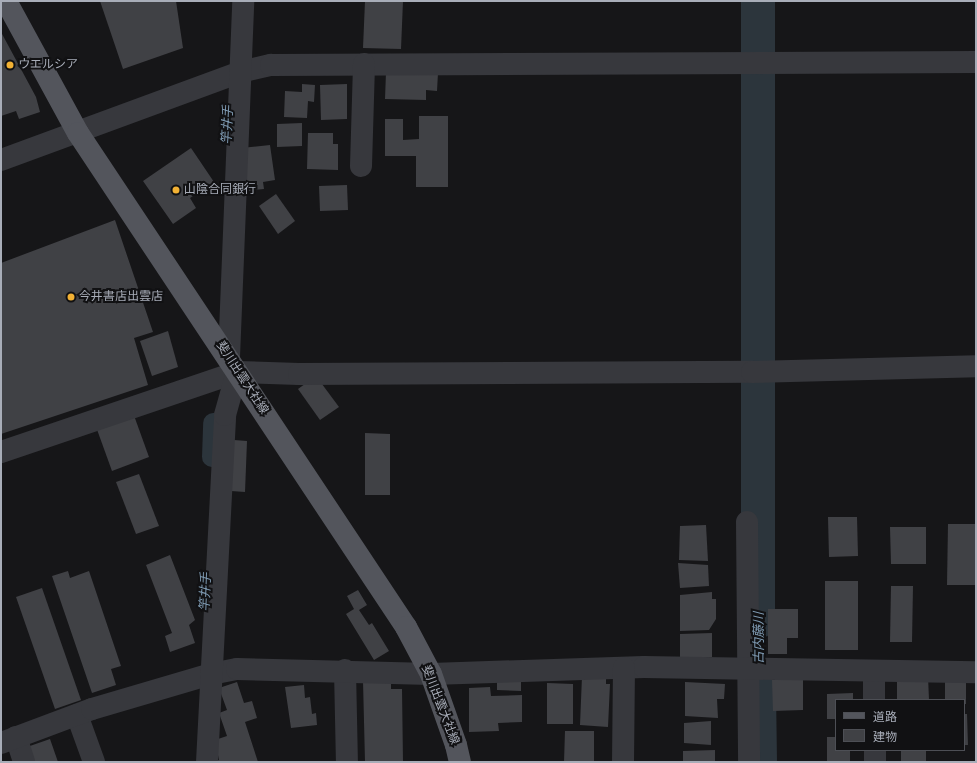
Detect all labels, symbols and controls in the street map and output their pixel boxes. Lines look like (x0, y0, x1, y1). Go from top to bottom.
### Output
place label: ウエルシア (18, 58, 78, 72)
marker: ウエルシア (5, 60, 15, 70)
water label: 竿井手 (219, 105, 237, 145)
place label: 山陰合同銀行 (184, 183, 256, 197)
marker: 山陰合同銀行 (171, 185, 181, 195)
place label: 今井書店出雲店 (79, 290, 163, 304)
marker: 今井書店出雲店 (66, 292, 76, 302)
street label: 斐川出雲大社線 (213, 339, 271, 417)
water label: 竿井手 (198, 572, 214, 612)
water label: 古内藤川 (751, 612, 767, 664)
street label: 斐川出雲大社線 (418, 663, 462, 747)
legend (835, 699, 965, 751)
text: 道路 (873, 710, 897, 724)
text: 建物 (873, 730, 897, 744)

